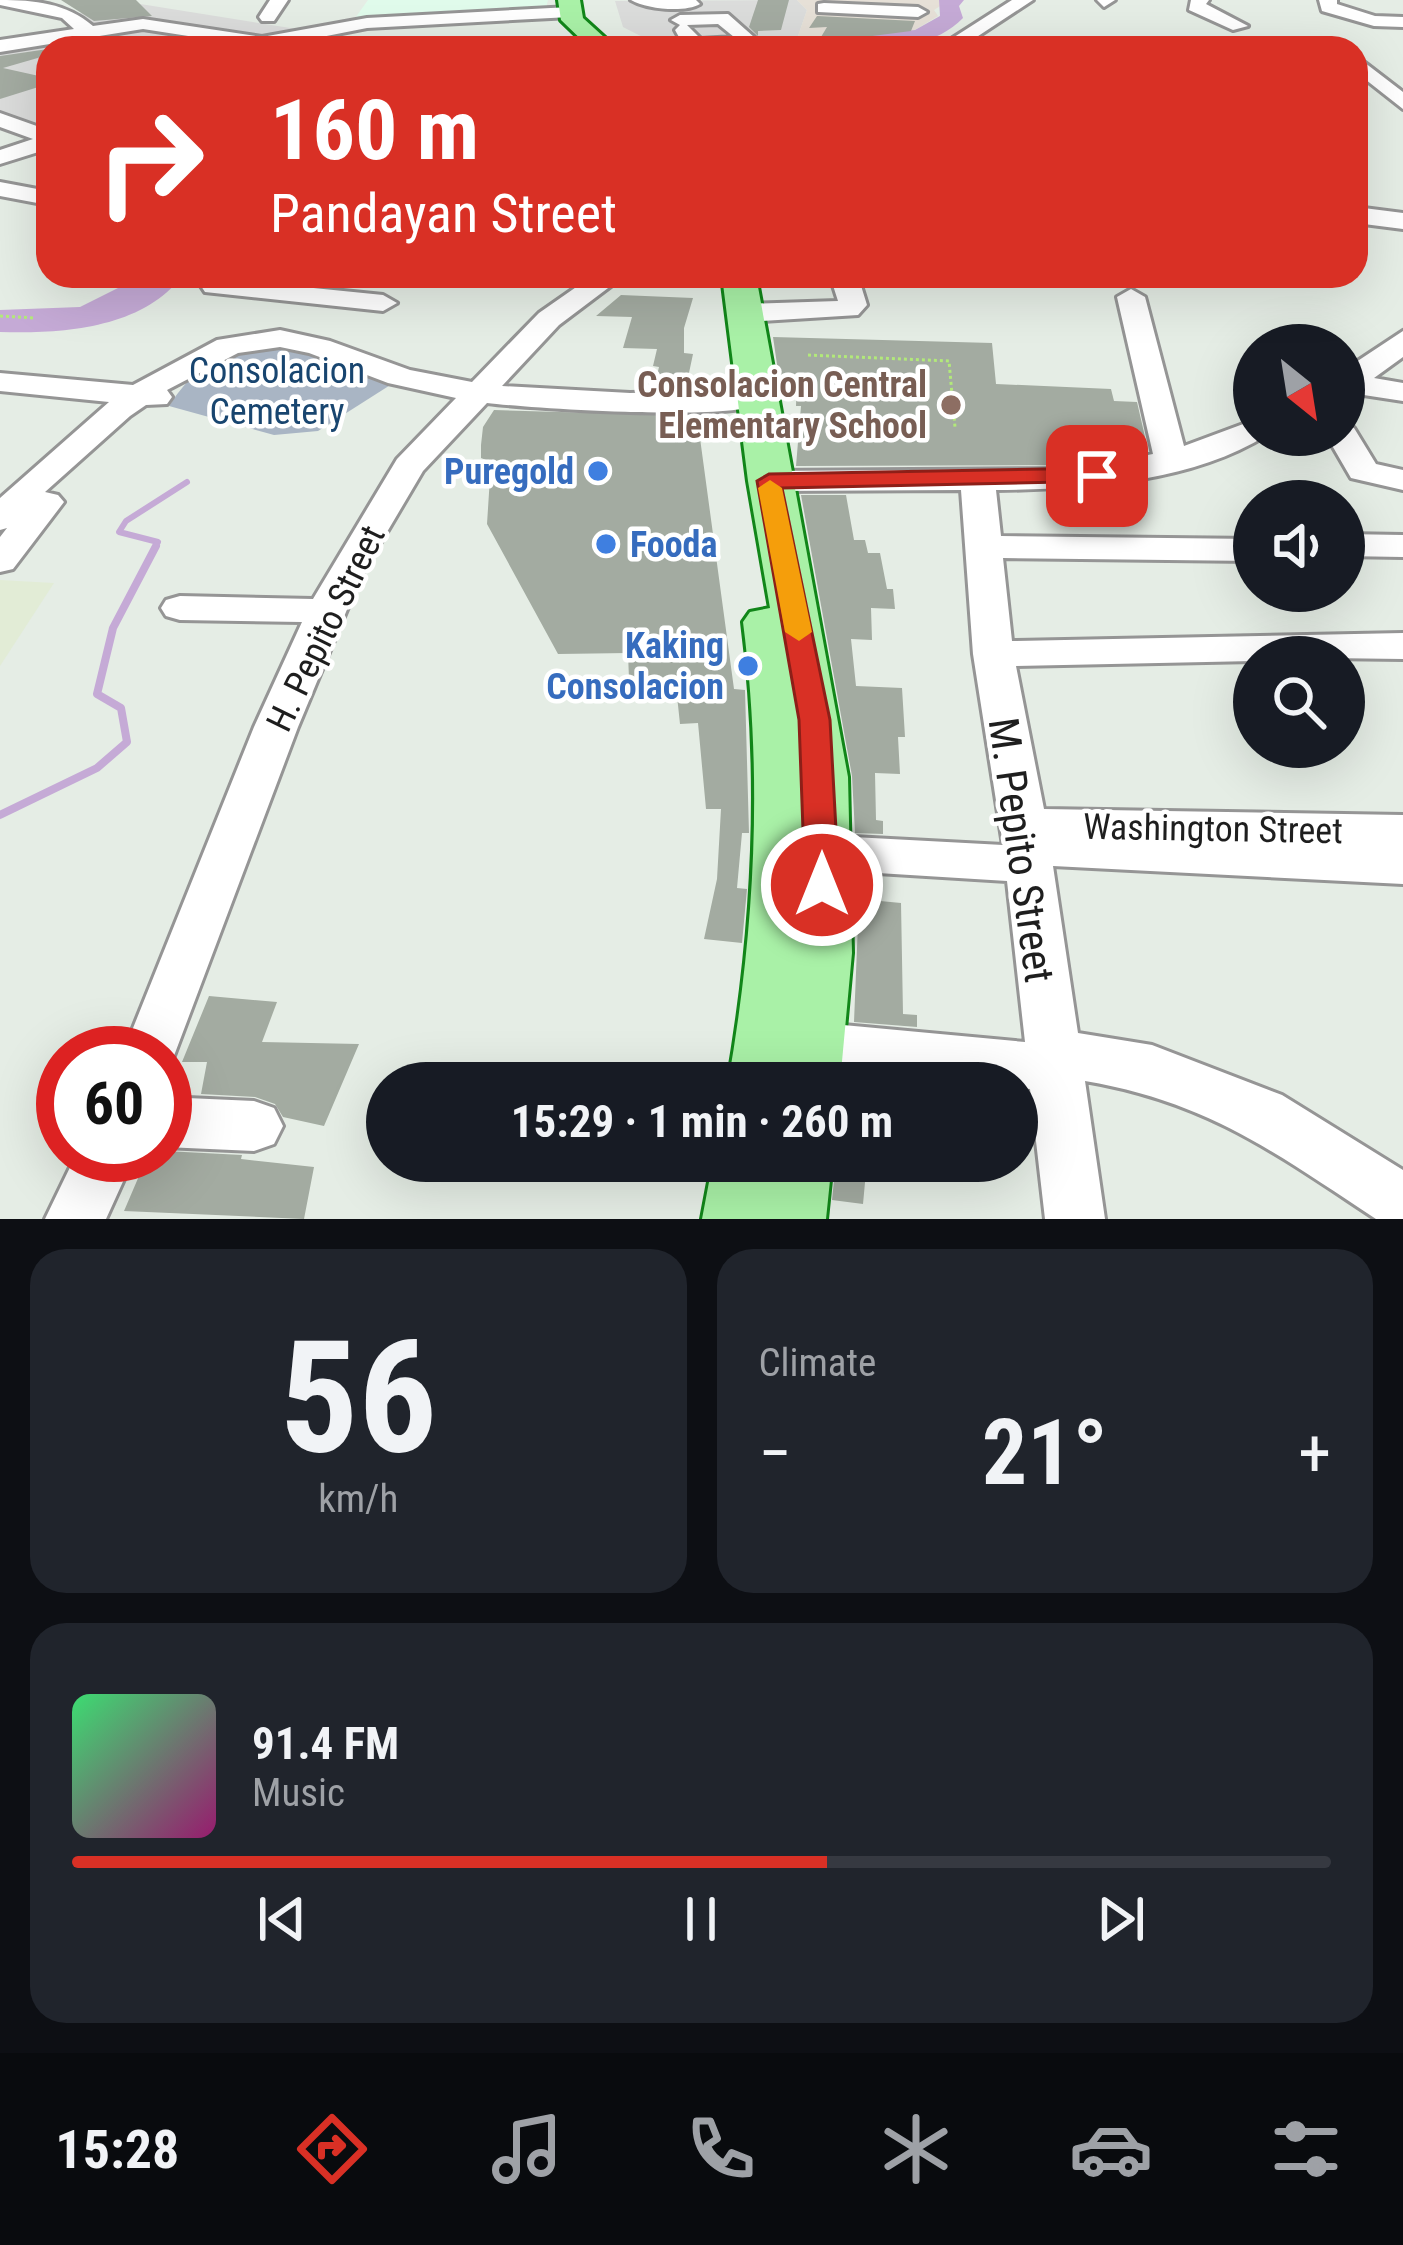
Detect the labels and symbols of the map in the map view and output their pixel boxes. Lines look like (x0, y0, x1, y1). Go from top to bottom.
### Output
north arrow (1233, 324, 1365, 456)
park label: Consolacion Cemetery (189, 350, 365, 433)
place label: Consolacion Central Elementary School (637, 364, 927, 447)
marker: Consolacion Central Elementary School (938, 392, 964, 418)
pin (1046, 425, 1148, 527)
place label: Puregold (444, 451, 574, 493)
marker: Puregold (585, 458, 611, 484)
street label: H. Pepito Street (258, 519, 394, 738)
place label: Fooda (630, 524, 717, 566)
marker: Fooda (593, 531, 619, 557)
place label: Kaking Consolacion (546, 625, 724, 708)
marker: Kaking Consolacion (735, 653, 761, 679)
street label: M. Pepito Street (979, 715, 1064, 986)
street label: Washington Street (1083, 806, 1343, 852)
position arrow (759, 822, 885, 948)
speed limit sign: 60 (36, 1026, 192, 1182)

